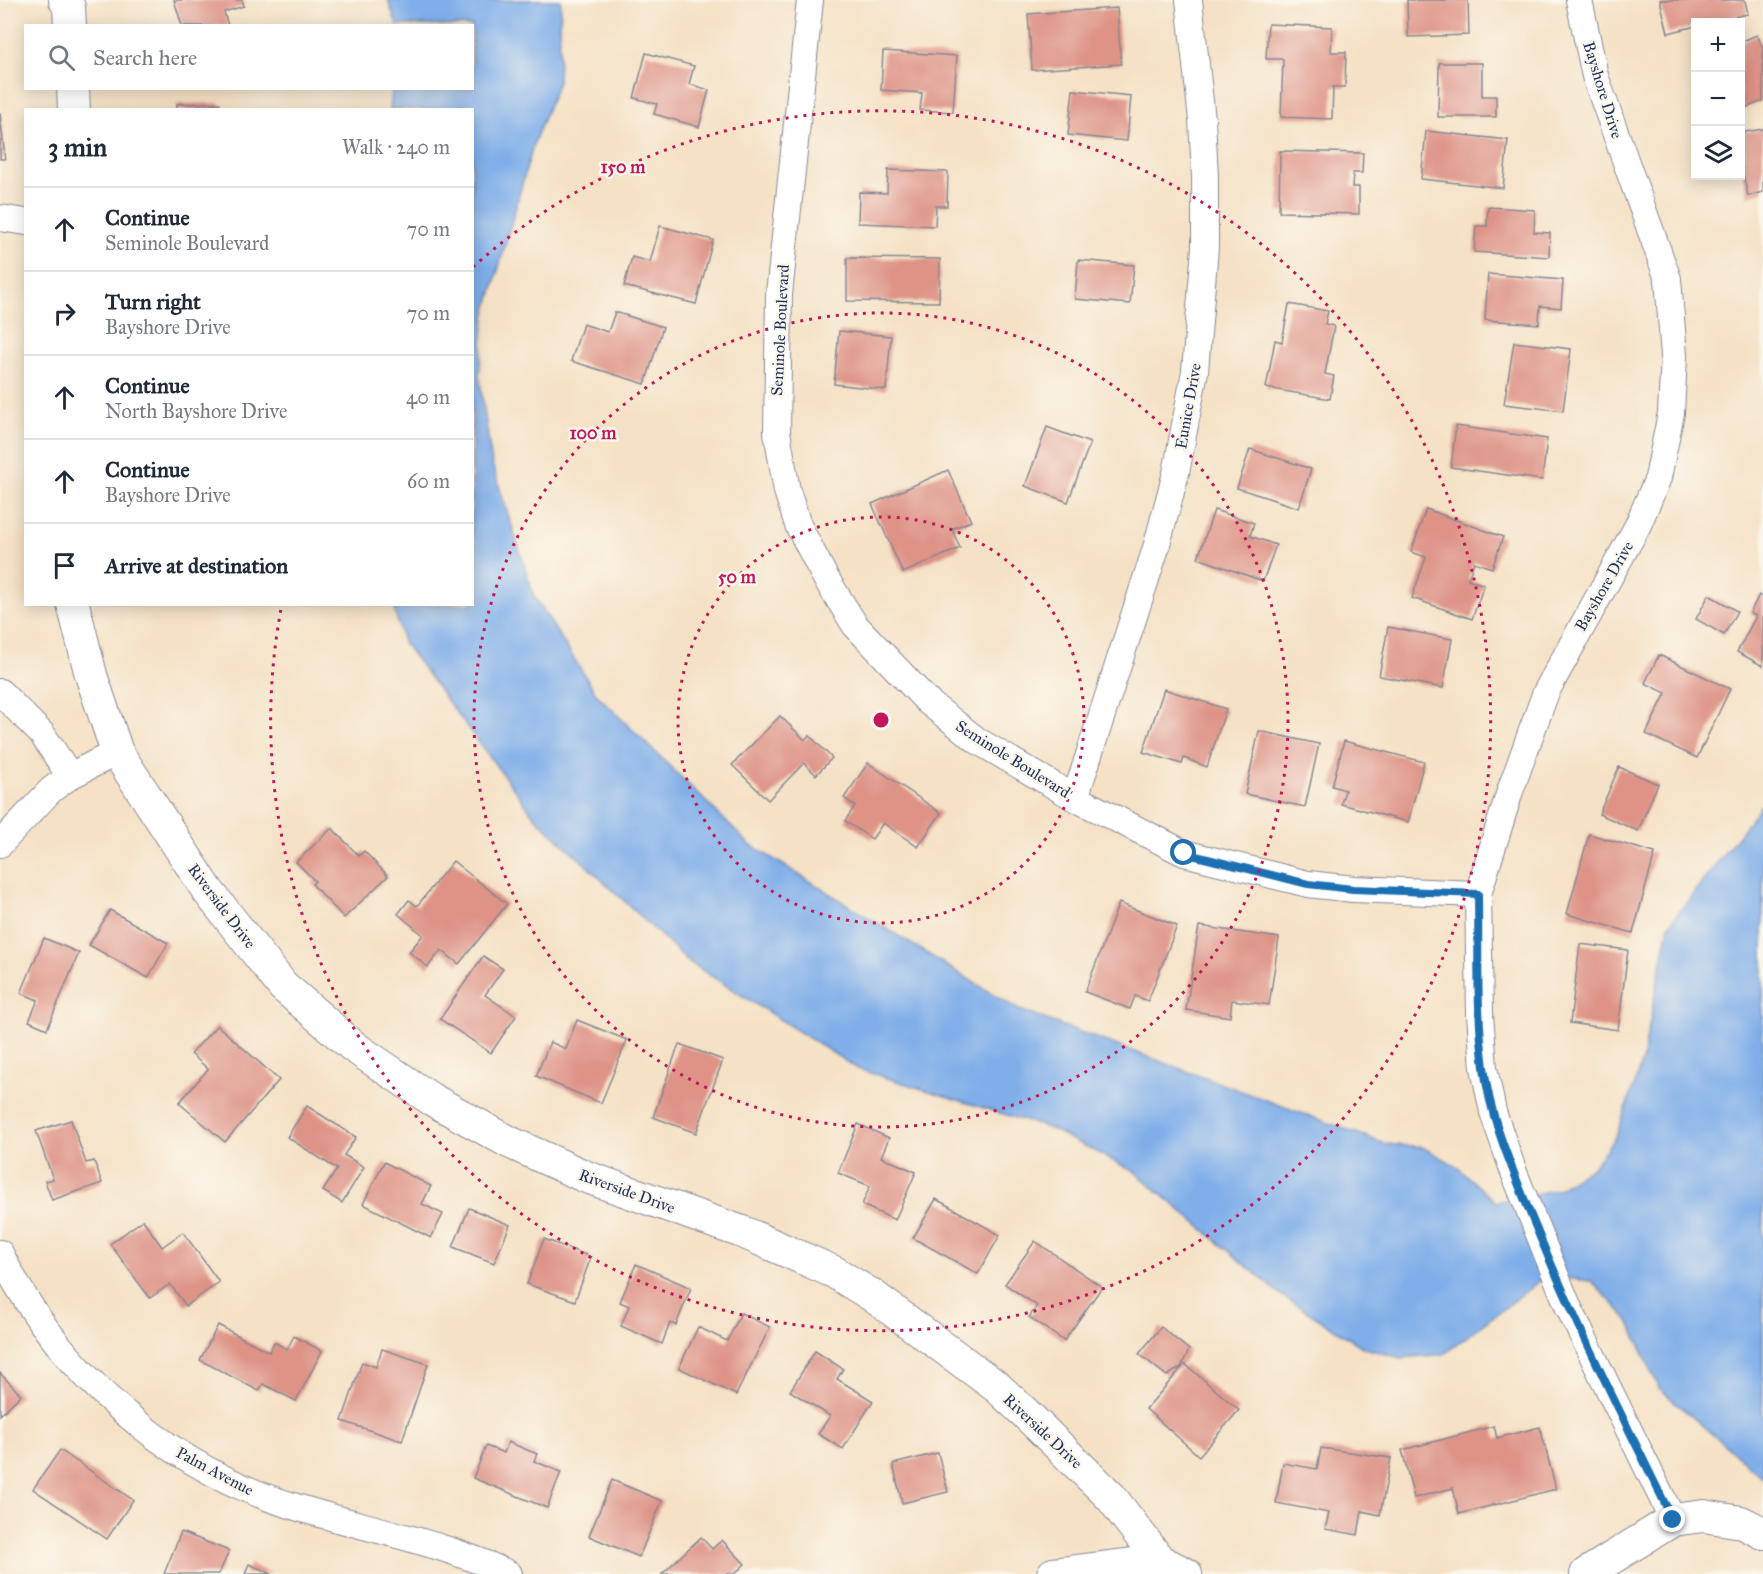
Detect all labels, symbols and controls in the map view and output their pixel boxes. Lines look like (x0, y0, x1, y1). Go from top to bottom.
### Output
map controls (1691, 18, 1745, 180)
button: + (1691, 18, 1745, 72)
search box (24, 24, 474, 90)
street label: Bayshore Drive (1579, 39, 1627, 141)
icon: search (45, 41, 78, 74)
text: Search here (93, 44, 197, 71)
button: − (1691, 72, 1745, 126)
button: layers (1691, 126, 1745, 180)
text: 3 min (48, 131, 107, 163)
text: Walk · 240 m (342, 135, 450, 159)
text: 150 m (601, 156, 646, 178)
text: Continue (105, 204, 190, 231)
icon: ahead (48, 213, 81, 246)
text: 70 m (407, 217, 450, 241)
text: Seminole Boulevard (105, 231, 269, 255)
street label: Seminole Boulevard (767, 264, 793, 396)
text: Turn right (105, 288, 201, 315)
icon: right (48, 297, 81, 330)
text: 70 m (407, 301, 450, 325)
text: Bayshore Drive (105, 315, 231, 339)
street label: Eunice Drive (1171, 361, 1205, 450)
text: Continue (105, 372, 190, 399)
icon: ahead (48, 381, 81, 414)
text: 40 m (406, 385, 450, 409)
text: North Bayshore Drive (105, 399, 287, 423)
text: 100 m (570, 422, 617, 444)
text: Continue (105, 456, 190, 483)
icon: ahead (48, 465, 81, 498)
text: 60 m (407, 469, 450, 493)
text: Bayshore Drive (105, 483, 231, 507)
street label: Bayshore Drive (1571, 537, 1638, 634)
icon: arrive (48, 549, 81, 582)
text: Arrive at destination (105, 552, 288, 579)
text: 50 m (718, 566, 757, 588)
centre of rings (871, 710, 891, 730)
street label: Seminole Boulevard (952, 716, 1074, 802)
route start (1170, 839, 1196, 865)
street label: Riverside Drive (184, 860, 260, 952)
street label: Riverside Drive (576, 1165, 678, 1217)
street label: Riverside Drive (1000, 1390, 1087, 1473)
street label: Palm Avenue (173, 1443, 257, 1499)
route end (1659, 1506, 1685, 1532)

